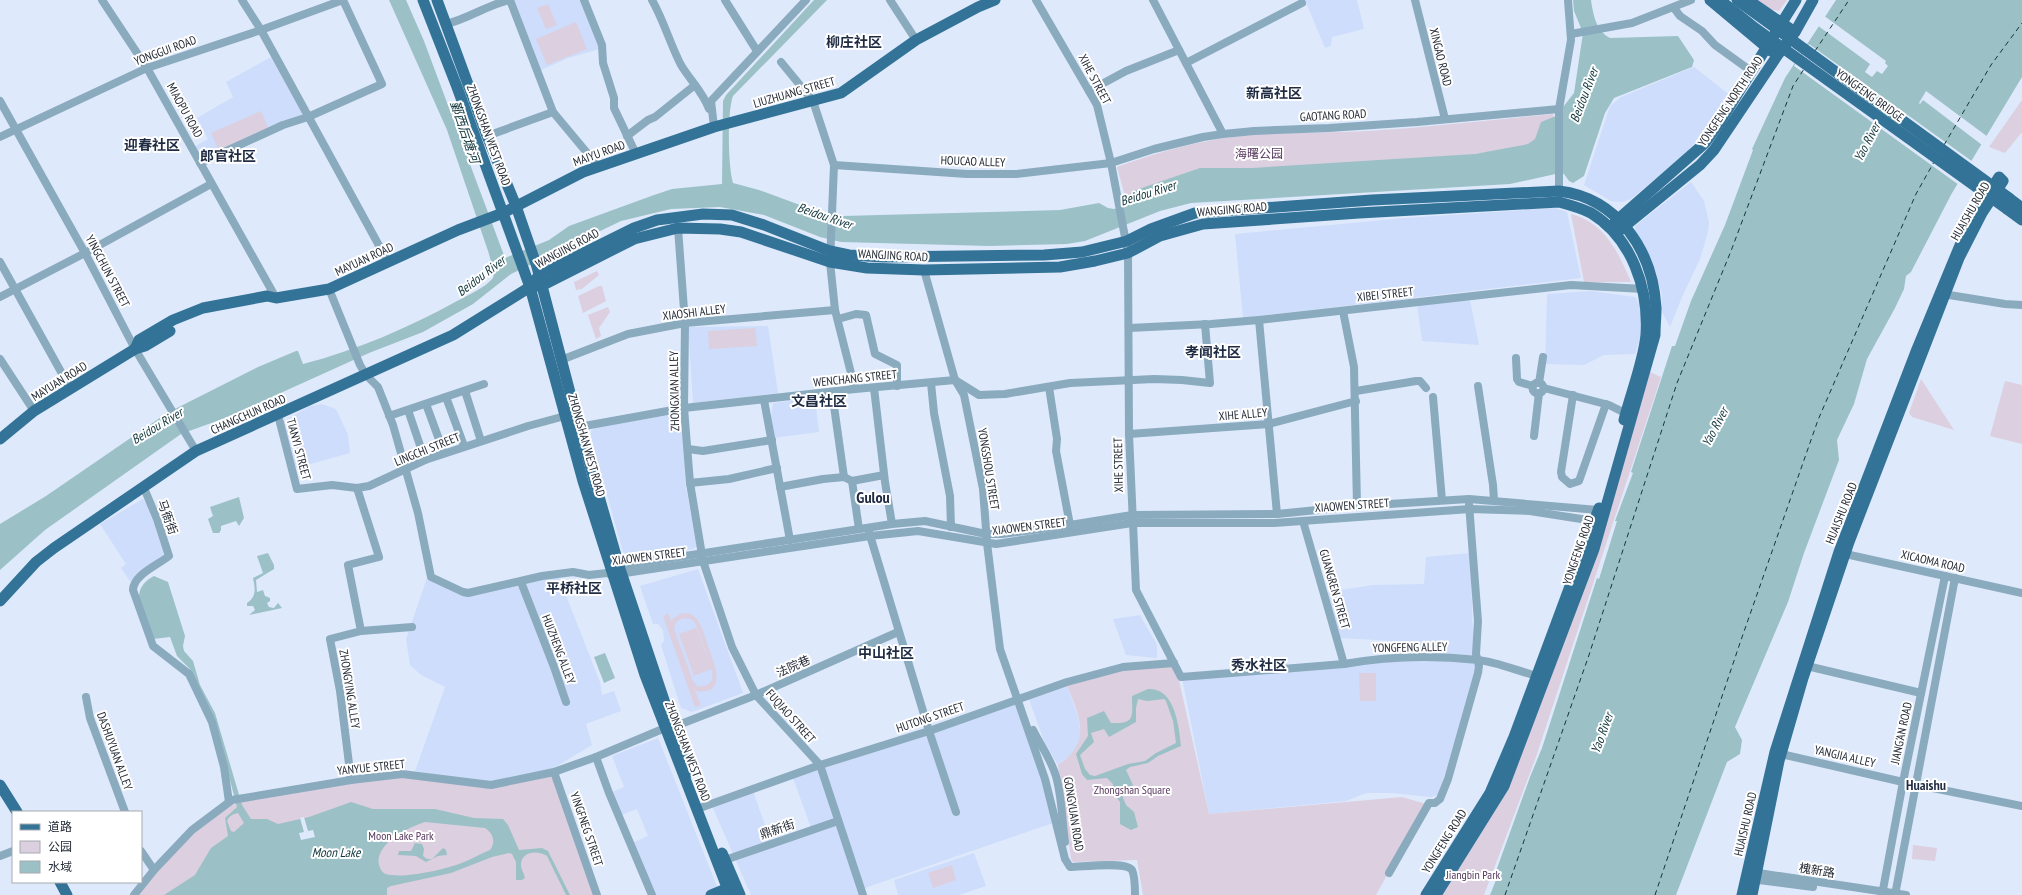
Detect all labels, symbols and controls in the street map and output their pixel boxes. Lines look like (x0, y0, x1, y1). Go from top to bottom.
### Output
street label: XINGAO ROAD (1427, 26, 1455, 88)
street label: YONGGUI ROAD (132, 32, 198, 68)
district label: 柳庄社区 (826, 33, 882, 51)
street label: XIHE STREET (1076, 51, 1115, 107)
street label: YONGFENG NORTH ROAD (1694, 53, 1766, 149)
water label: Beidou River (1566, 63, 1603, 125)
street label: YONGFENG BRIDGE (1833, 65, 1907, 125)
street label: LIUZHUANG STREET (751, 73, 837, 111)
street label: MIAOPU ROAD (164, 80, 206, 140)
street label: ZHONGSHAN WEST ROAD (464, 82, 514, 188)
district label: 新高社区 (1246, 84, 1302, 102)
water label: 鄞西后塘河 (446, 98, 485, 168)
street label: GAOTANG ROAD (1299, 106, 1367, 124)
water label: Yao River (1850, 117, 1885, 164)
district label: 迎春社区 (124, 136, 180, 154)
street label: MAIYU ROAD (571, 137, 627, 169)
park label: 海曙公园 (1235, 146, 1283, 161)
district label: 郎官社区 (200, 147, 256, 165)
street label: HOUCAO ALLEY (940, 152, 1006, 170)
water label: Beidou River (1118, 176, 1180, 209)
street label: HUAISHU ROAD (1947, 179, 1993, 243)
street label: WANGJING ROAD (1196, 198, 1268, 220)
water label: Beidou River (795, 199, 857, 234)
street label: WANGJING ROAD (533, 225, 601, 271)
street label: YINGCHUN STREET (83, 232, 134, 310)
street label: MAYUAN ROAD (332, 239, 396, 279)
street label: WANGJING ROAD (858, 246, 928, 264)
water label: Beidou River (453, 251, 511, 300)
street label: XIBEI STREET (1356, 284, 1415, 304)
street label: XIAOSHI ALLEY (662, 301, 727, 323)
district label: 孝闻社区 (1185, 343, 1241, 361)
street label: ZHONGXIAN ALLEY (666, 350, 682, 431)
street label: MAYUAN ROAD (28, 358, 90, 404)
street label: WENCHANG STREET (812, 366, 898, 390)
street label: CHANGCHUN ROAD (208, 391, 288, 437)
street label: ZHONGSHAN WEST ROAD (565, 392, 609, 498)
district label: 文昌社区 (791, 392, 847, 410)
water label: Yao River (1698, 402, 1733, 449)
water label: Beidou River (128, 403, 188, 448)
street label: XIHE ALLEY (1218, 404, 1269, 424)
street label: TIANYI STREET (284, 417, 315, 482)
street label: YONGSHOU STREET (975, 427, 1003, 512)
street label: LINGCHI STREET (392, 429, 463, 469)
street label: XIHE STREET (1110, 437, 1126, 493)
street label: HUAISHU ROAD (1822, 480, 1860, 546)
district label: Gulou (856, 487, 890, 507)
street label: XIAOWEN STREET (1314, 495, 1390, 515)
street label: 马衙街 (155, 498, 181, 536)
street label: YONGFENG ROAD (1559, 513, 1597, 587)
street label: XIAOWEN STREET (991, 514, 1068, 538)
street label: XIAOWEN STREET (611, 544, 688, 568)
street label: XICAOMA ROAD (1900, 546, 1966, 576)
street label: GUANGREN STREET (1316, 548, 1354, 631)
district label: 平桥社区 (546, 579, 602, 597)
street label: HUIZHENG ALLEY (539, 612, 579, 686)
street label: YONGFENG ALLEY (1372, 639, 1448, 655)
district label: 中山社区 (858, 644, 914, 662)
street label: ZHONGYING ALLEY (336, 648, 364, 730)
street label: 法院巷 (773, 652, 813, 680)
district label: 秀水社区 (1231, 656, 1287, 674)
street label: FUQIAO STREET (763, 686, 819, 746)
street label: HUTONG STREET (894, 698, 967, 736)
street label: ZHONGSHAN WEST ROAD (662, 699, 714, 803)
street label: JIANG'AN ROAD (1887, 701, 1915, 766)
water label: Yao River (1587, 708, 1618, 756)
street label: DASHUYUAN ALLEY (94, 710, 136, 793)
street label: YANGJIA ALLEY (1813, 742, 1878, 770)
street label: YANYUE STREET (336, 756, 406, 778)
street label: GONGYUAN ROAD (1061, 776, 1087, 852)
district label: Huaishu (1906, 776, 1946, 794)
park label: Zhongshan Square (1094, 782, 1170, 797)
street label: YINGFNEG STREET (567, 790, 607, 869)
street label: HUAISHU ROAD (1730, 791, 1760, 857)
street label: YONGFENG ROAD (1418, 806, 1470, 876)
legend (12, 811, 142, 883)
street label: 鼎新街 (758, 816, 796, 842)
text: 道路 (48, 819, 72, 834)
park label: Moon Lake Park (368, 828, 434, 843)
text: 公园 (48, 839, 72, 854)
water label: Moon Lake (312, 844, 362, 861)
text: 水域 (48, 859, 72, 874)
street label: 槐新路 (1798, 860, 1836, 880)
park label: Jiangbin Park (1445, 867, 1500, 882)

